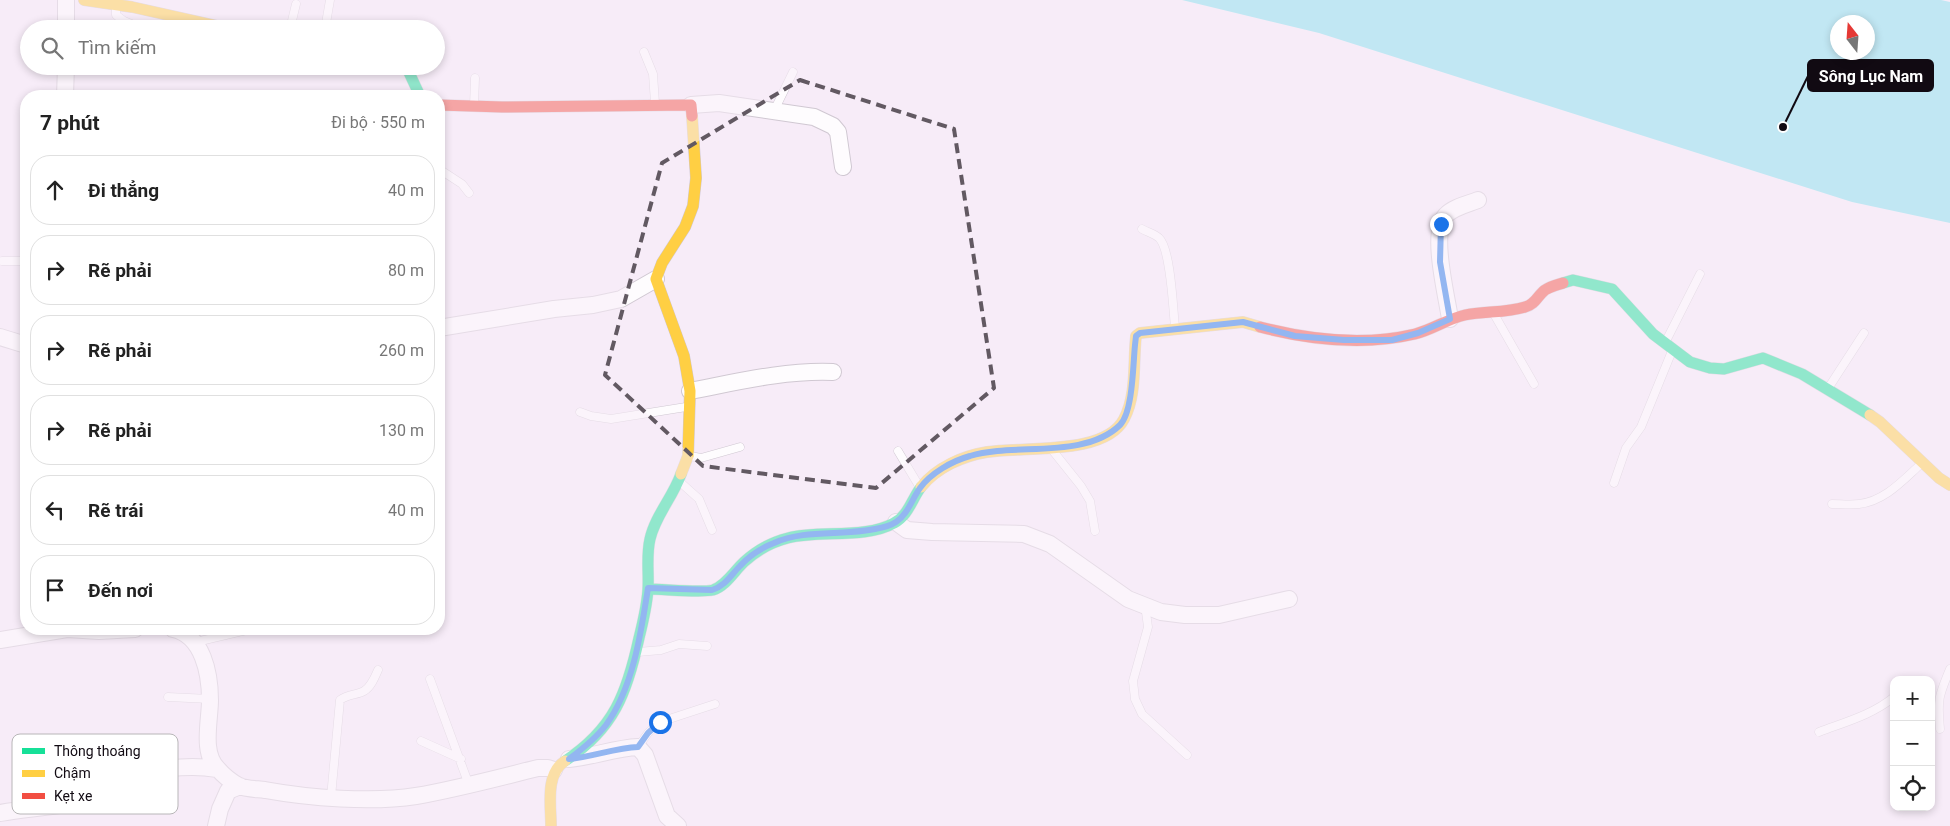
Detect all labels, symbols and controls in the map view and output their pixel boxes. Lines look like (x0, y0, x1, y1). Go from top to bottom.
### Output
north arrow (1830, 15, 1875, 60)
search box (20, 20, 445, 75)
icon: search (38, 34, 66, 62)
text: Tìm kiếm (78, 36, 156, 59)
callout: Sông Lục Nam (1808, 60, 1933, 91)
text: Sông Lục Nam (1819, 67, 1923, 86)
text: 7 phút (40, 111, 100, 135)
text: Đi bộ · 550 m (331, 113, 425, 132)
icon: ahead (41, 176, 69, 204)
text: Đi thẳng (88, 179, 159, 202)
text: 40 m (388, 181, 424, 200)
route end (1430, 213, 1453, 236)
icon: right (41, 256, 69, 284)
text: Rẽ phải (88, 259, 152, 282)
text: 80 m (388, 261, 424, 280)
icon: right (41, 336, 69, 364)
text: Rẽ phải (88, 339, 152, 362)
text: 260 m (379, 341, 424, 360)
icon: right (41, 416, 69, 444)
text: Rẽ phải (88, 419, 152, 442)
text: 130 m (379, 421, 424, 440)
icon: left (41, 496, 69, 524)
text: Rẽ trái (88, 499, 143, 522)
text: 40 m (388, 501, 424, 520)
icon: arrive (41, 576, 69, 604)
text: Đến nơi (88, 579, 153, 602)
map controls (1890, 676, 1935, 811)
button: + (1890, 676, 1935, 721)
route start (649, 711, 672, 734)
button: − (1890, 721, 1935, 766)
legend (12, 734, 178, 814)
text: Thông thoáng (54, 743, 141, 759)
text: Chậm (54, 765, 91, 781)
button: locate (1890, 766, 1935, 811)
text: Kẹt xe (54, 788, 92, 804)

